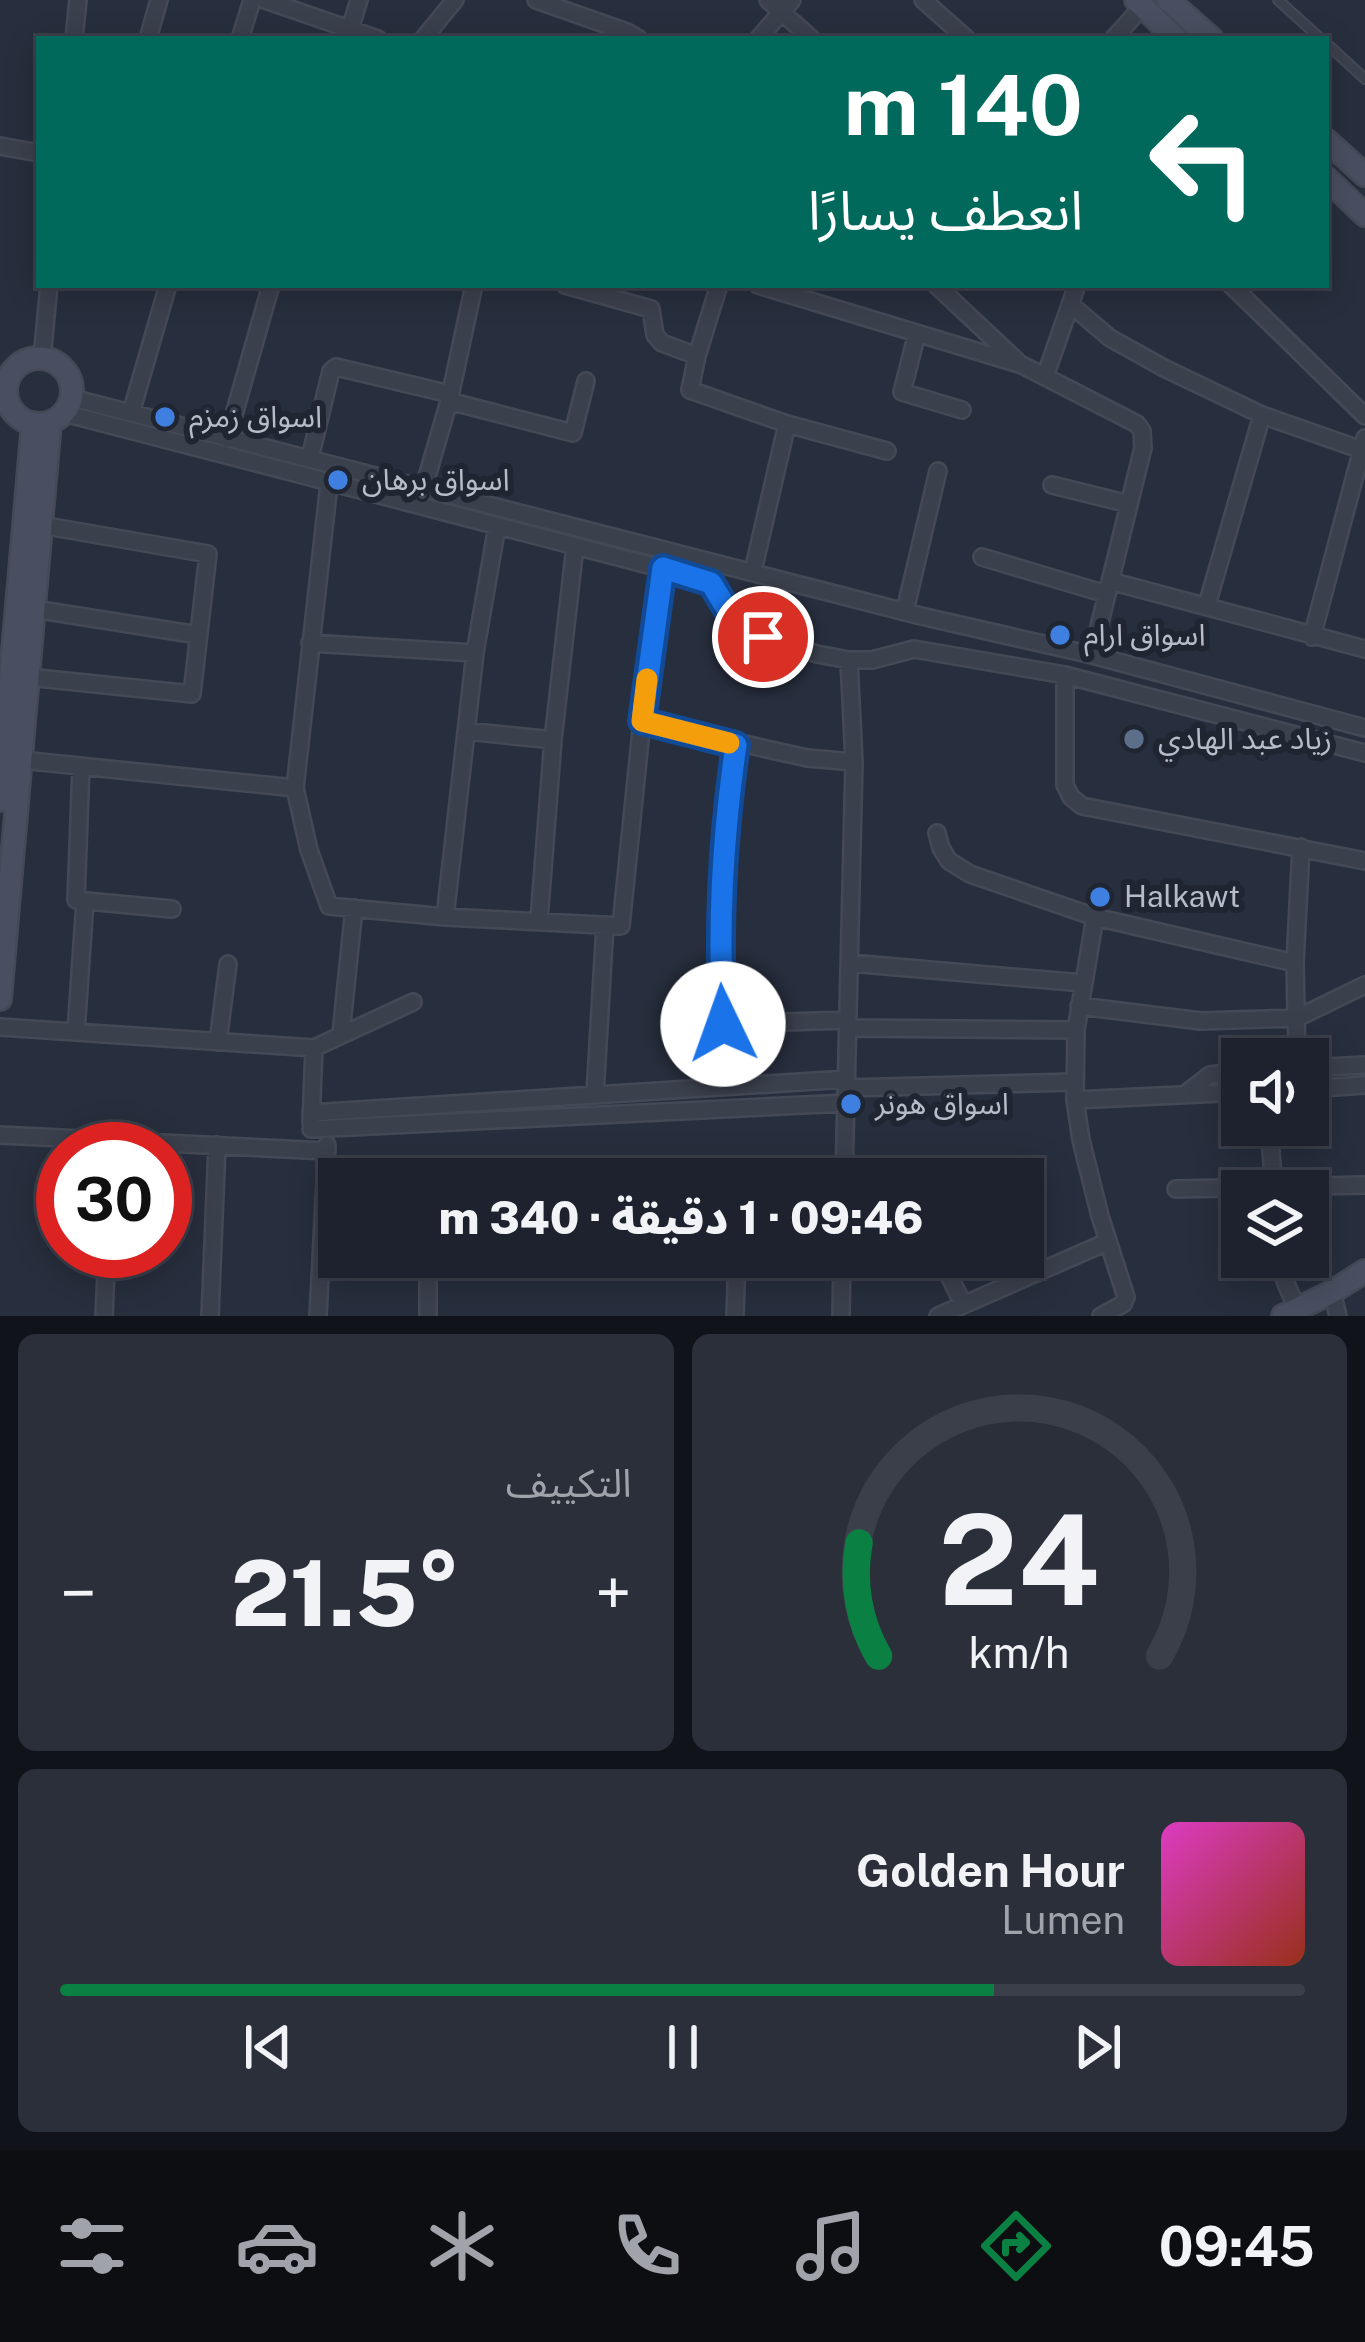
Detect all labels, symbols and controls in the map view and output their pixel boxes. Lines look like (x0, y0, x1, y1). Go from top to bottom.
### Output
text: 140 m (844, 55, 1083, 154)
icon: left (1125, 84, 1281, 240)
text: انعطف يسارًا (808, 179, 1083, 242)
place label: اسواق زمزم (189, 398, 322, 439)
marker: اسواق زمزم (152, 404, 178, 430)
place label: اسواق برهان (362, 461, 510, 497)
marker: اسواق برهان (325, 467, 351, 493)
pin (712, 586, 814, 688)
icon: arrive (730, 604, 796, 670)
place label: اسواق ارام (1084, 616, 1206, 657)
marker: اسواق ارام (1047, 622, 1073, 648)
place label: زياد عبد الهادي (1158, 720, 1332, 762)
marker: زياد عبد الهادي (1121, 726, 1147, 752)
place label: Halkawt (1124, 878, 1240, 914)
marker: Halkawt (1087, 884, 1113, 910)
position arrow (660, 961, 786, 1087)
map controls (1221, 1038, 1329, 1278)
button: sound (1221, 1038, 1329, 1146)
place label: اسواق هونر (874, 1085, 1009, 1121)
marker: اسواق هونر (838, 1091, 864, 1117)
speed limit sign: 30 (36, 1122, 192, 1278)
button: layers (1221, 1170, 1329, 1278)
text: 09:46 · 1 دقيقة · 340 m (438, 1191, 924, 1244)
text: التكييف (506, 1460, 632, 1506)
text: 24 (939, 1486, 1100, 1633)
text: 21.5° (231, 1540, 461, 1646)
text: − (60, 1554, 97, 1632)
text: + (595, 1554, 631, 1632)
text: km/h (969, 1626, 1070, 1677)
text: Golden Hour (856, 1844, 1125, 1897)
text: Lumen (1001, 1897, 1125, 1943)
icon: previous (235, 2014, 301, 2080)
icon: pause (650, 2014, 716, 2080)
icon: next (1065, 2014, 1131, 2080)
icon: filters (50, 2204, 134, 2288)
icon: car (235, 2204, 319, 2288)
icon: climate (420, 2204, 504, 2288)
icon: phone (605, 2204, 689, 2288)
icon: music (789, 2204, 873, 2288)
icon: directions (974, 2204, 1058, 2288)
text: 09:45 (1159, 2215, 1315, 2278)

